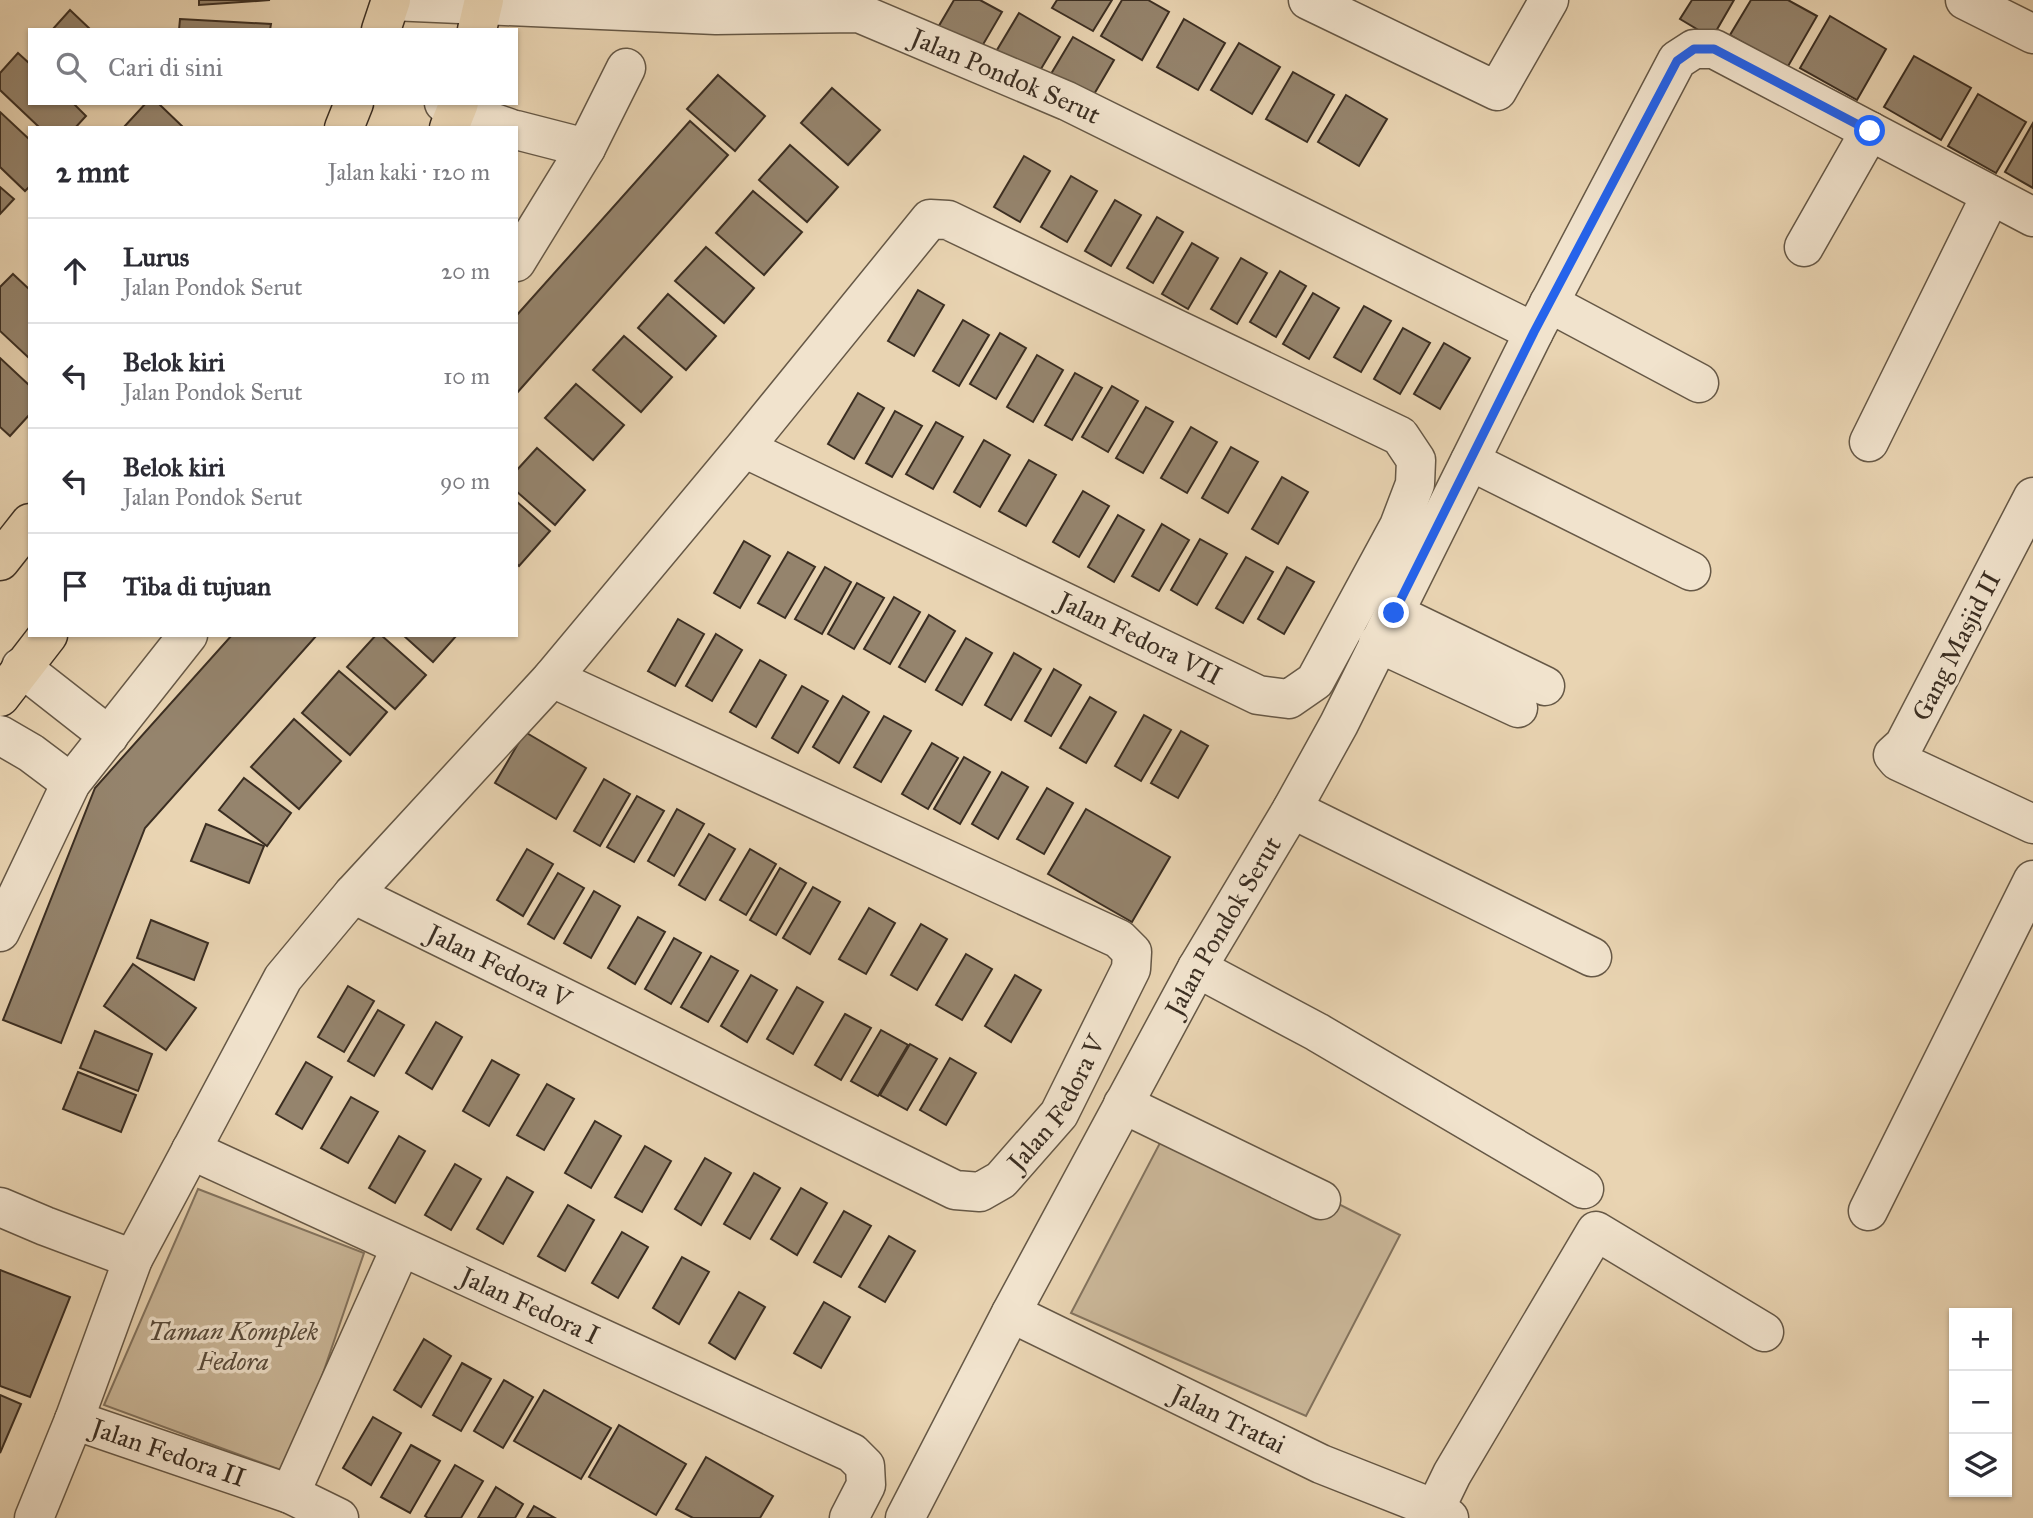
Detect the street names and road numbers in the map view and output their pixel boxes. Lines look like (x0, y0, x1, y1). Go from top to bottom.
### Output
street label: Jalan Pondok Serut (904, 20, 1106, 131)
street label: Gang Masjid II (1905, 566, 2007, 726)
street label: Jalan Fedora VII (1050, 583, 1227, 692)
street label: Jalan Pondok Serut (1157, 830, 1288, 1024)
street label: Jalan Fedora V (419, 916, 577, 1015)
street label: Jalan Fedora V (999, 1029, 1112, 1180)
street label: Jalan Fedora I (453, 1258, 605, 1351)
street label: Jalan Tratai (1163, 1376, 1291, 1460)
street label: Jalan Fedora II (85, 1410, 250, 1494)

